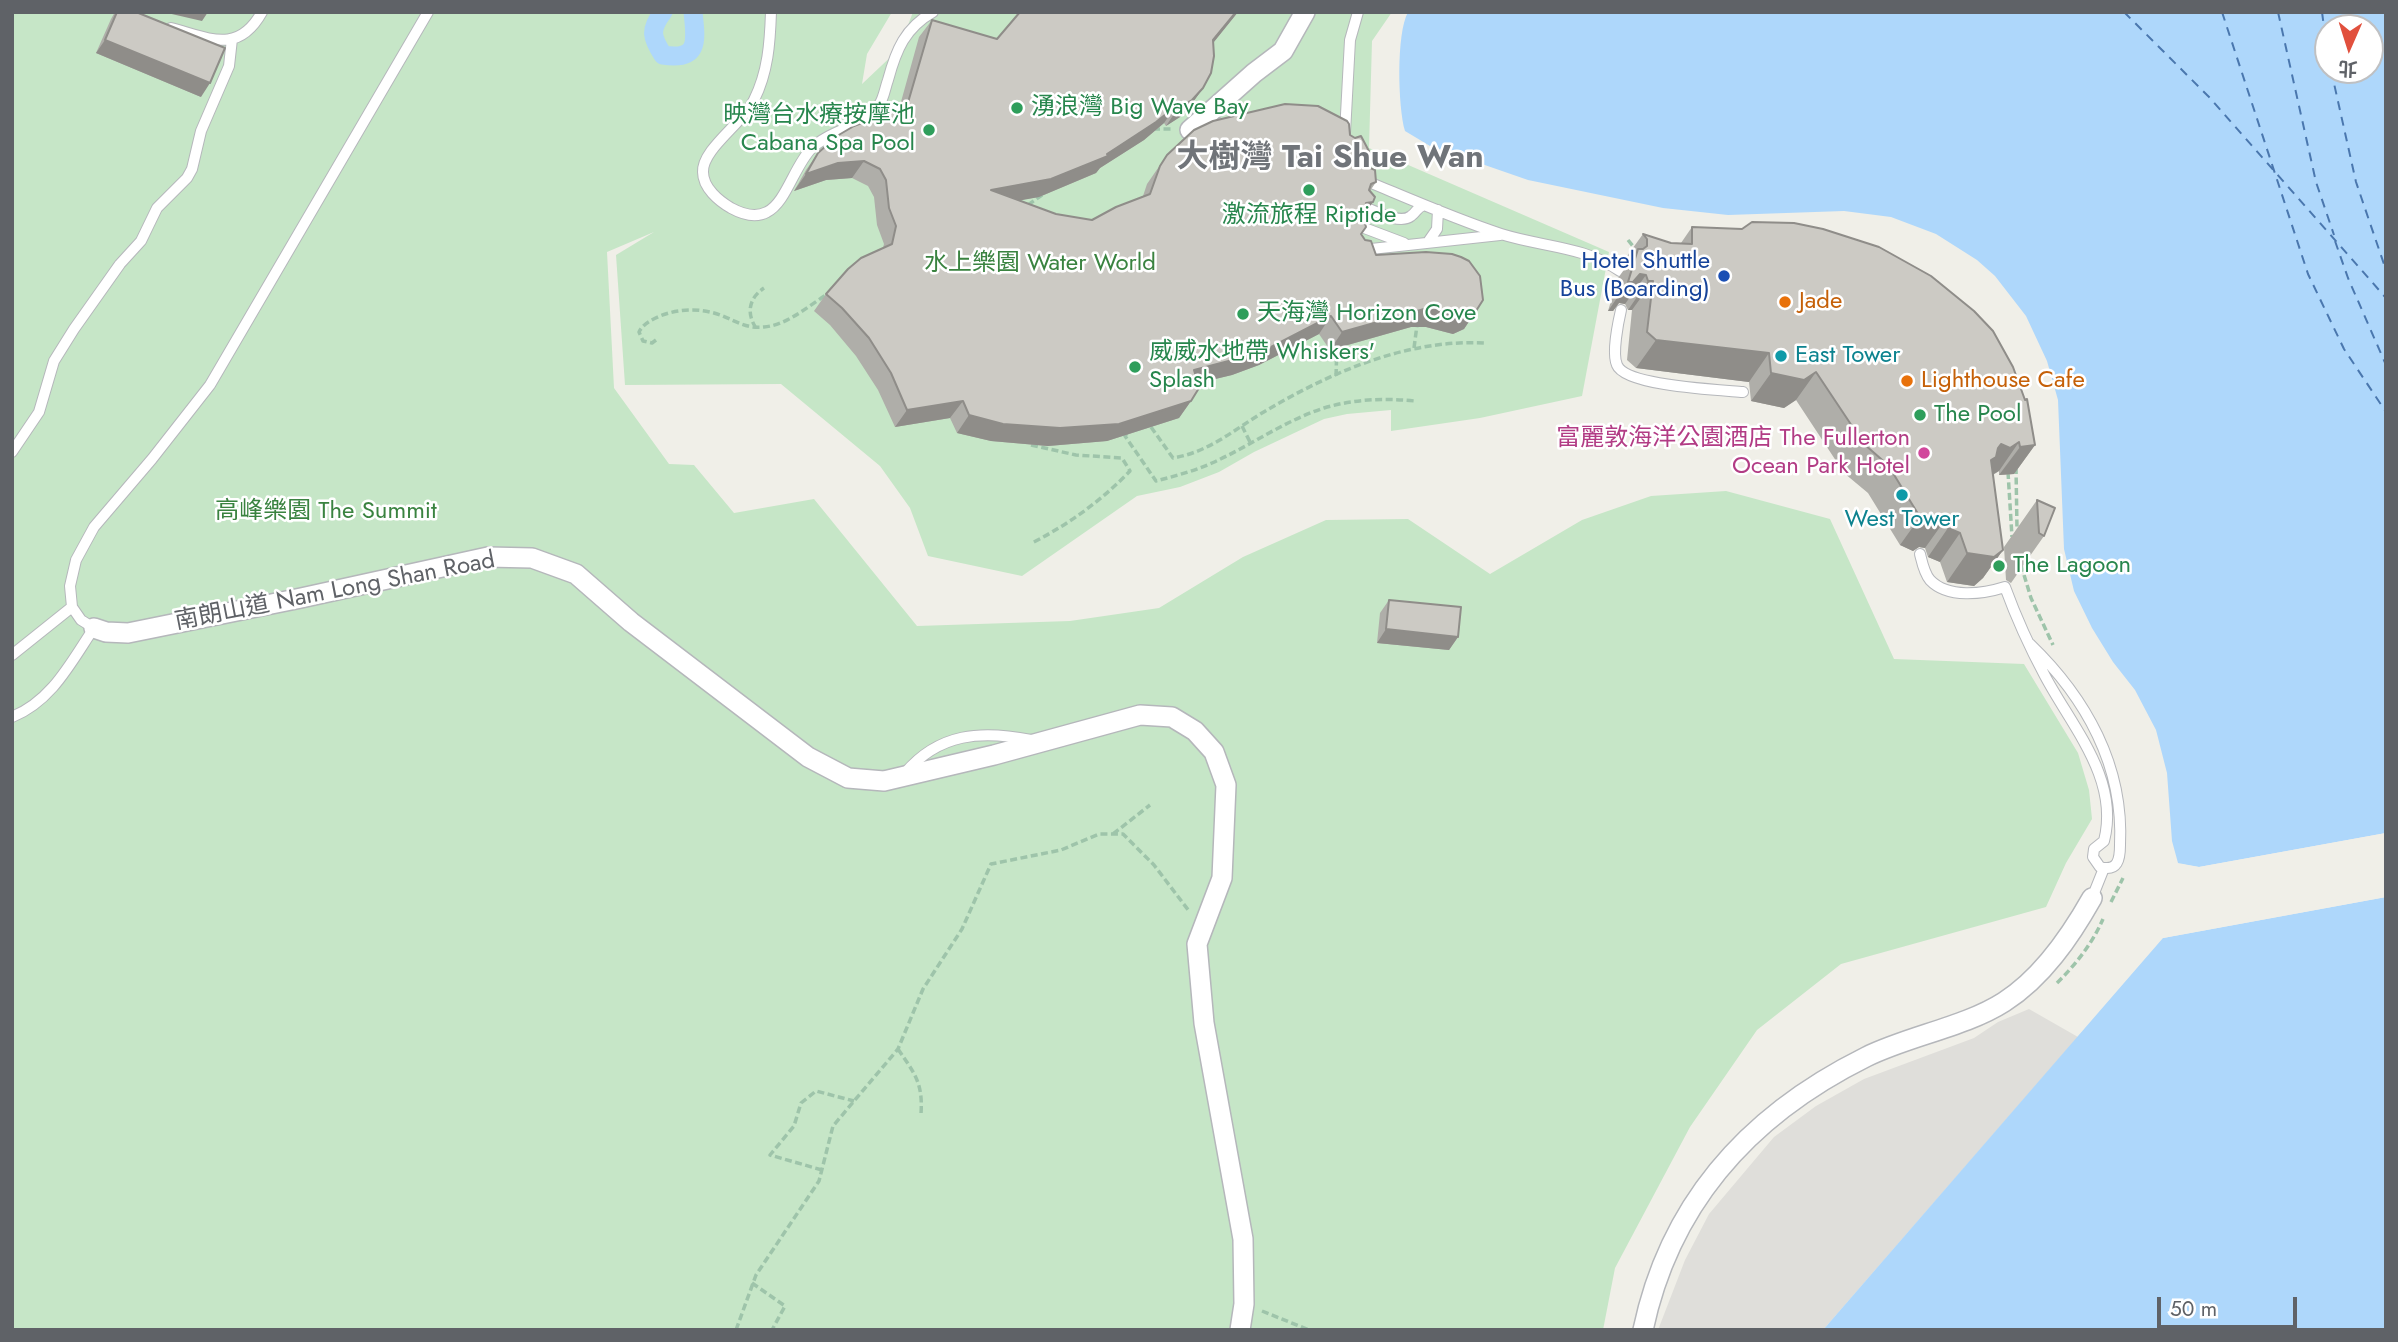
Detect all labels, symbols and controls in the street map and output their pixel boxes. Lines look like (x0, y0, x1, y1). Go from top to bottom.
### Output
north arrow (2314, 14, 2384, 84)
text: 北 (2338, 54, 2358, 82)
place label: 湧浪灣 Big Wave Bay (1031, 94, 1249, 122)
marker: 湧浪灣 Big Wave Bay (1009, 100, 1025, 116)
place label: 映灣台水療按摩池 Cabana Spa Pool (723, 102, 915, 158)
marker: 映灣台水療按摩池 Cabana Spa Pool (921, 122, 937, 138)
district label: 大樹灣 Tai Shue Wan (1176, 140, 1484, 178)
marker: 激流旅程 Riptide (1301, 182, 1317, 198)
place label: 激流旅程 Riptide (1222, 202, 1396, 230)
place label: Hotel Shuttle Bus (Boarding) (1560, 248, 1710, 304)
park label: 水上樂園 Water World (924, 250, 1156, 278)
marker: Hotel Shuttle Bus (Boarding) (1716, 268, 1732, 284)
place label: Jade (1799, 288, 1842, 316)
marker: Jade (1777, 294, 1793, 310)
place label: 天海灣 Horizon Cove (1257, 300, 1476, 328)
marker: 天海灣 Horizon Cove (1235, 306, 1251, 322)
place label: 威威水地帶 Whiskers' Splash (1149, 339, 1375, 395)
place label: East Tower (1795, 342, 1900, 370)
marker: East Tower (1773, 348, 1789, 364)
marker: 威威水地帶 Whiskers' Splash (1127, 359, 1143, 375)
place label: Lighthouse Cafe (1921, 367, 2085, 395)
marker: Lighthouse Cafe (1899, 373, 1915, 389)
place label: The Pool (1934, 401, 2021, 429)
marker: The Pool (1912, 407, 1928, 423)
place label: 富麗敦海洋公園酒店 The Fullerton Ocean Park Hotel (1556, 425, 1910, 481)
marker: 富麗敦海洋公園酒店 The Fullerton Ocean Park Hotel (1916, 445, 1932, 461)
marker: West Tower (1894, 487, 1910, 503)
park label: 高峰樂園 The Summit (215, 498, 437, 526)
place label: West Tower (1845, 506, 1959, 534)
street label: 南朗山道 Nam Long Shan Road (172, 547, 498, 637)
place label: The Lagoon (2013, 552, 2131, 580)
marker: The Lagoon (1991, 558, 2007, 574)
scale bar (2160, 1282, 2300, 1326)
text: 50 m (2170, 1294, 2217, 1324)

